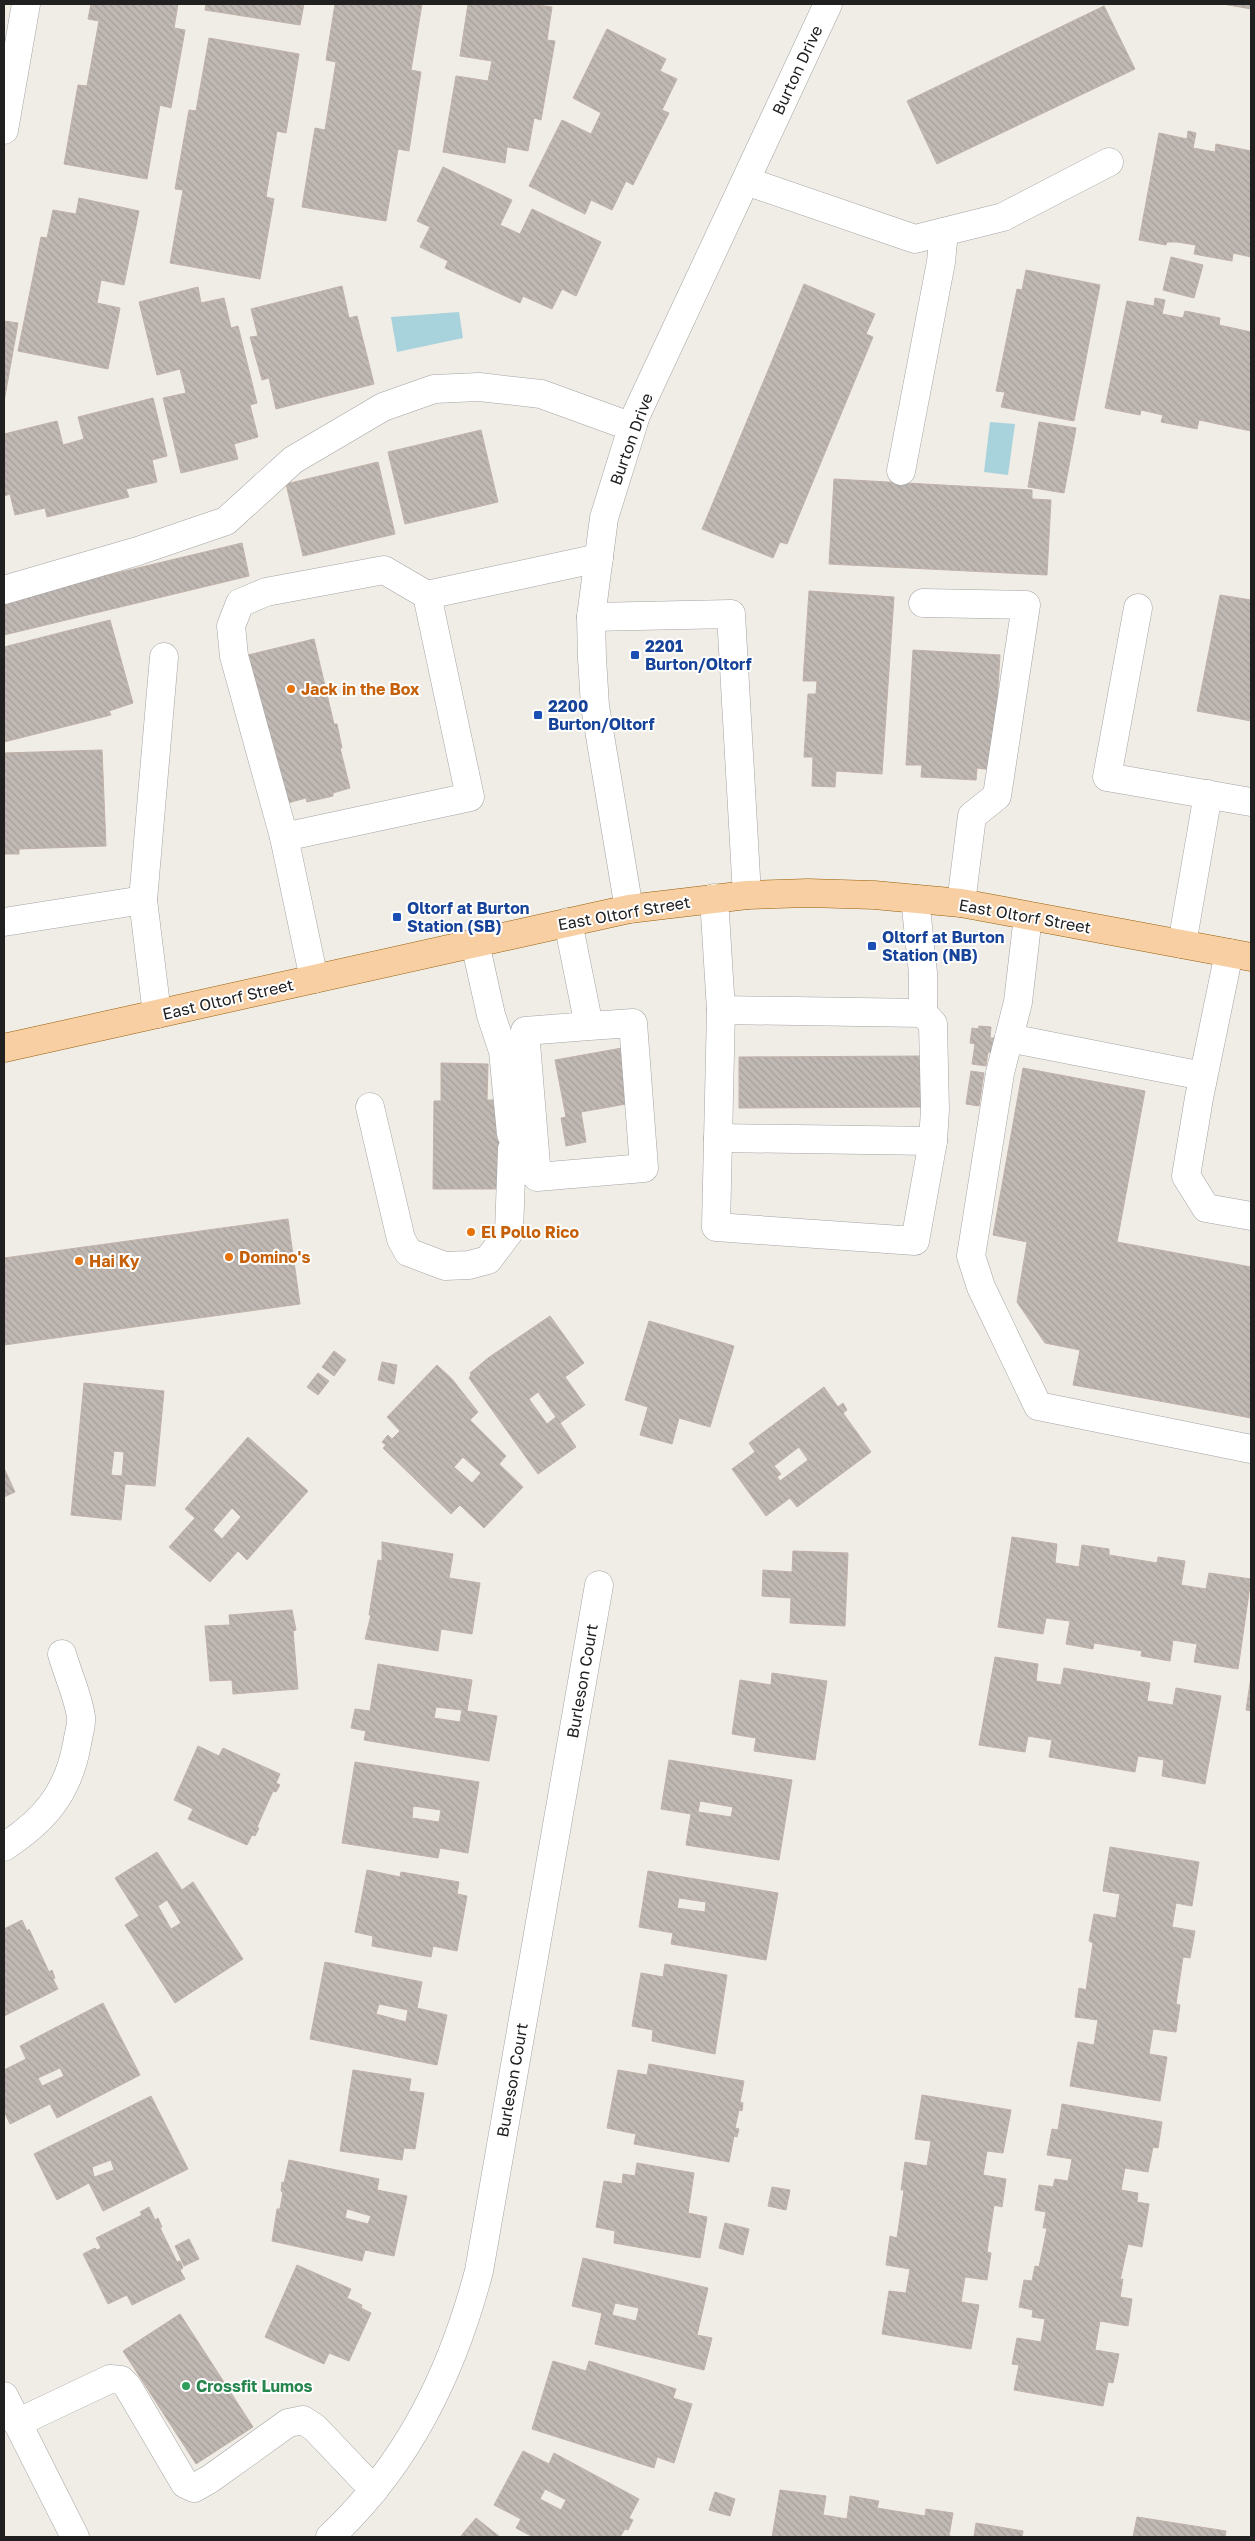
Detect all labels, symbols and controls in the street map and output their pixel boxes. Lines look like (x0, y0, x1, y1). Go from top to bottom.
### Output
street label: Burton Drive (768, 22, 826, 118)
street label: Burton Drive (605, 390, 657, 488)
place label: 2201 Burton/Oltorf (645, 636, 752, 674)
marker: 2201 Burton/Oltorf (629, 649, 641, 661)
place label: Jack in the Box (301, 679, 420, 699)
marker: Jack in the Box (285, 683, 297, 695)
place label: 2200 Burton/Oltorf (548, 696, 655, 734)
marker: 2200 Burton/Oltorf (532, 709, 544, 721)
street label: East Oltorf Street (556, 892, 692, 934)
street label: East Oltorf Street (957, 895, 1093, 937)
place label: Oltorf at Burton Station (SB) (407, 898, 529, 936)
marker: Oltorf at Burton Station (SB) (391, 911, 403, 923)
place label: Oltorf at Burton Station (NB) (882, 927, 1004, 965)
marker: Oltorf at Burton Station (NB) (866, 940, 878, 952)
street label: East Oltorf Street (161, 974, 295, 1024)
place label: El Pollo Rico (481, 1222, 579, 1242)
marker: El Pollo Rico (465, 1226, 477, 1238)
place label: Domino's (239, 1247, 310, 1267)
place label: Hai Ky (89, 1251, 140, 1271)
marker: Domino's (223, 1251, 235, 1263)
marker: Hai Ky (73, 1255, 85, 1267)
street label: Burleson Court (562, 1622, 602, 1740)
street label: Burleson Court (492, 2021, 532, 2139)
place label: Crossfit Lumos (196, 2376, 313, 2396)
marker: Crossfit Lumos (180, 2380, 192, 2392)

